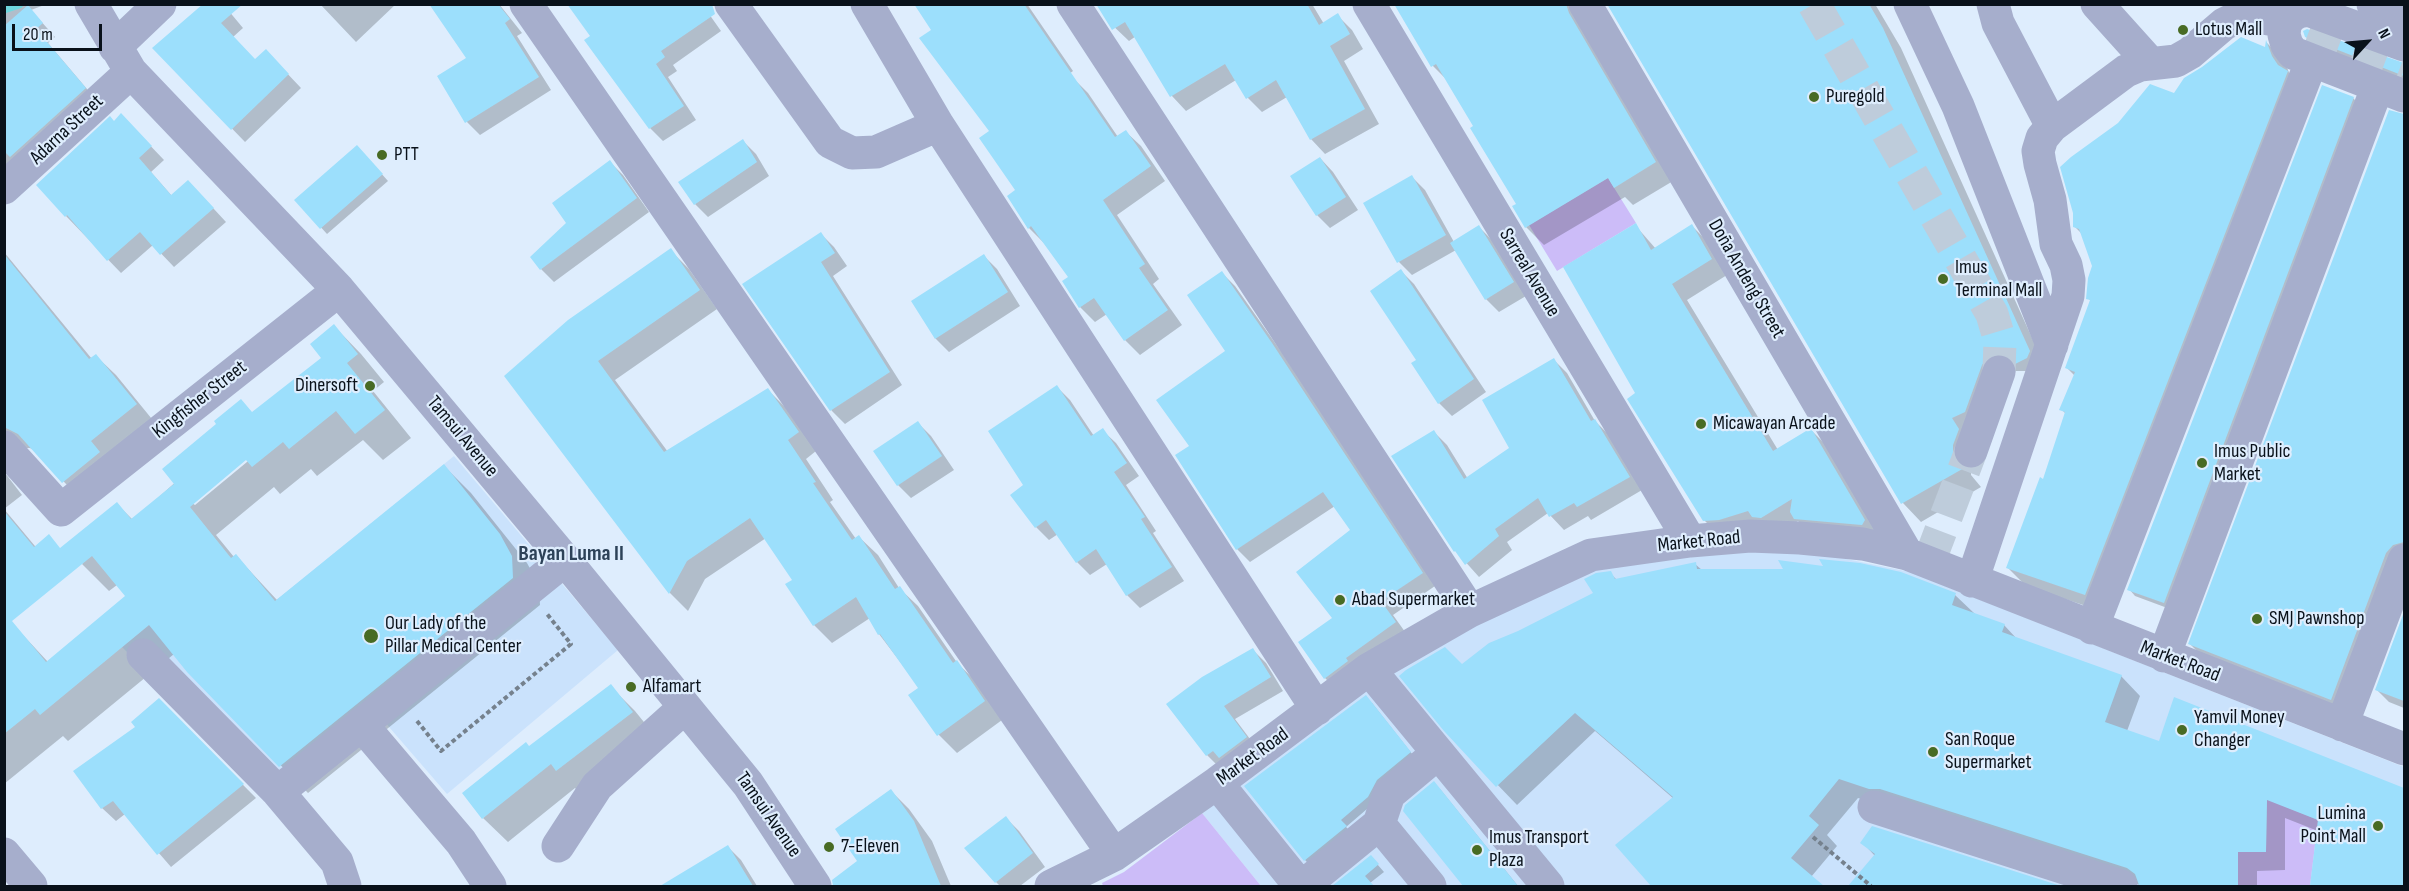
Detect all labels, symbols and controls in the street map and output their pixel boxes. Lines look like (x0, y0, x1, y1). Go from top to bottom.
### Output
scale bar (15, 12, 105, 50)
north arrow (2337, 12, 2397, 72)
place label: Lotus Mall (2195, 18, 2262, 42)
marker: Lotus Mall (2176, 23, 2190, 37)
text: 20 m (23, 24, 53, 45)
text: N (2373, 26, 2394, 42)
place label: Puregold (1826, 85, 1885, 109)
street label: Adarna Street (25, 90, 109, 170)
marker: Puregold (1807, 90, 1821, 104)
place label: PTT (394, 143, 419, 167)
marker: PTT (375, 148, 389, 162)
street label: Doña Andeng Street (1702, 215, 1790, 343)
street label: Sarreal Avenue (1493, 224, 1565, 322)
place label: Imus Terminal Mall (1955, 256, 2042, 303)
marker: Imus Terminal Mall (1936, 272, 1950, 286)
street label: Kingfisher Street (148, 356, 252, 444)
place label: Dinersoft (295, 374, 358, 398)
marker: Dinersoft (363, 379, 377, 393)
street label: Tamsui Avenue (421, 391, 503, 483)
place label: Micawayan Arcade (1713, 412, 1835, 436)
marker: Micawayan Arcade (1694, 417, 1708, 431)
place label: Imus Public Market (2214, 440, 2291, 487)
marker: Imus Public Market (2195, 456, 2209, 470)
street label: Market Road (1656, 526, 1742, 558)
district label: Bayan Luma II (518, 541, 624, 567)
place label: Abad Supermarket (1352, 588, 1475, 612)
marker: Abad Supermarket (1333, 593, 1347, 607)
place label: SMJ Pawnshop (2269, 607, 2365, 631)
place label: Our Lady of the Pillar Medical Center (385, 612, 522, 659)
marker: SMJ Pawnshop (2250, 612, 2264, 626)
marker: Our Lady of the Pillar Medical Center (362, 627, 380, 645)
street label: Market Road (2137, 636, 2223, 688)
place label: Alfamart (643, 675, 701, 699)
marker: Alfamart (624, 680, 638, 694)
place label: Yamvil Money Changer (2194, 706, 2285, 753)
street label: Market Road (1212, 723, 1294, 791)
marker: Yamvil Money Changer (2175, 723, 2189, 737)
place label: San Roque Supermarket (1945, 728, 2032, 775)
marker: San Roque Supermarket (1926, 745, 1940, 759)
street label: Tamsui Avenue (730, 768, 806, 862)
place label: Lumina Point Mall (2301, 802, 2366, 849)
marker: Lumina Point Mall (2371, 819, 2385, 833)
place label: Imus Transport Plaza (1489, 826, 1589, 873)
place label: 7-Eleven (841, 835, 899, 859)
marker: 7-Eleven (822, 840, 836, 854)
marker: Imus Transport Plaza (1470, 843, 1484, 857)

